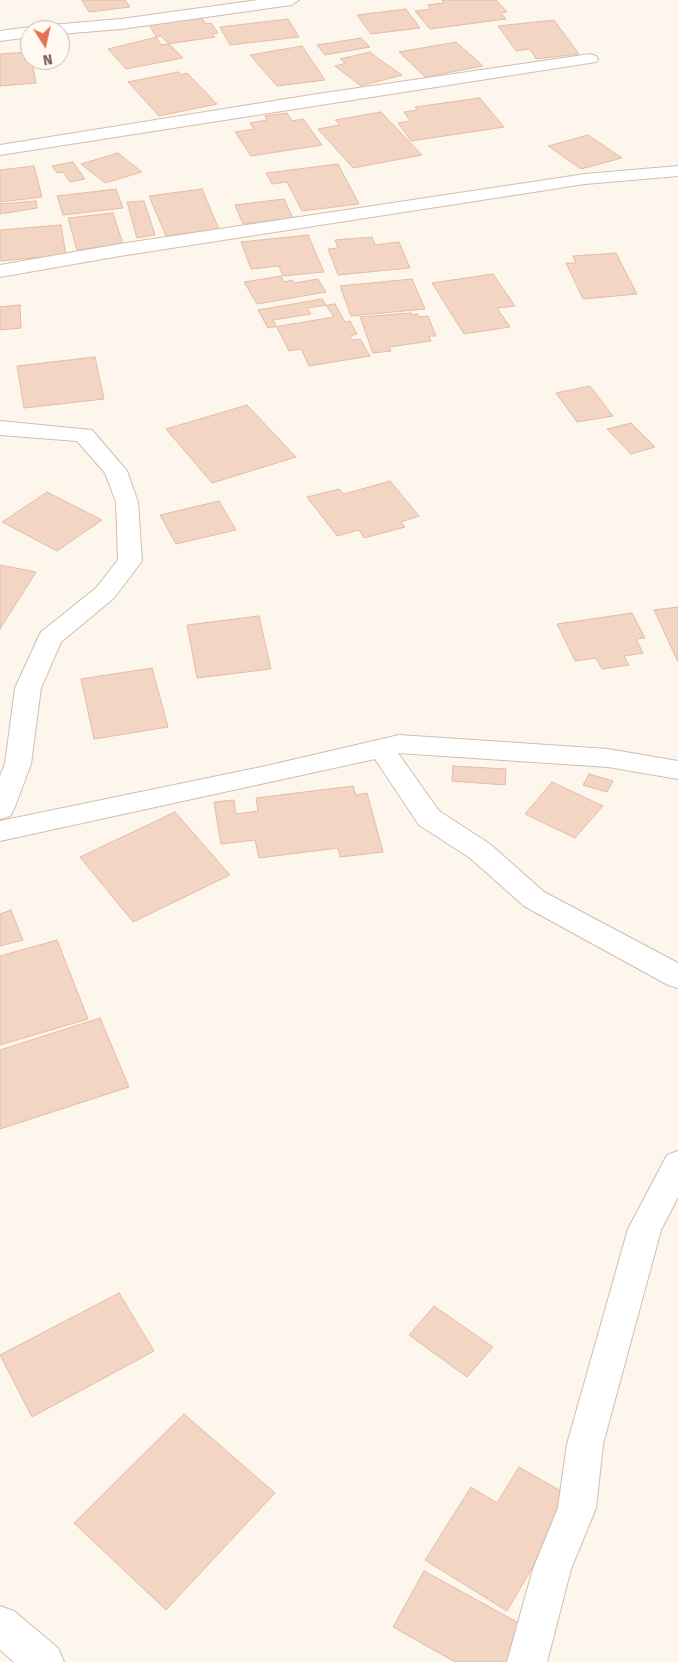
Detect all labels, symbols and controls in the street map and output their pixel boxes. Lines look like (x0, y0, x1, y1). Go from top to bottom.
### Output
north arrow (20, 20, 70, 70)
text: N (41, 50, 54, 68)

